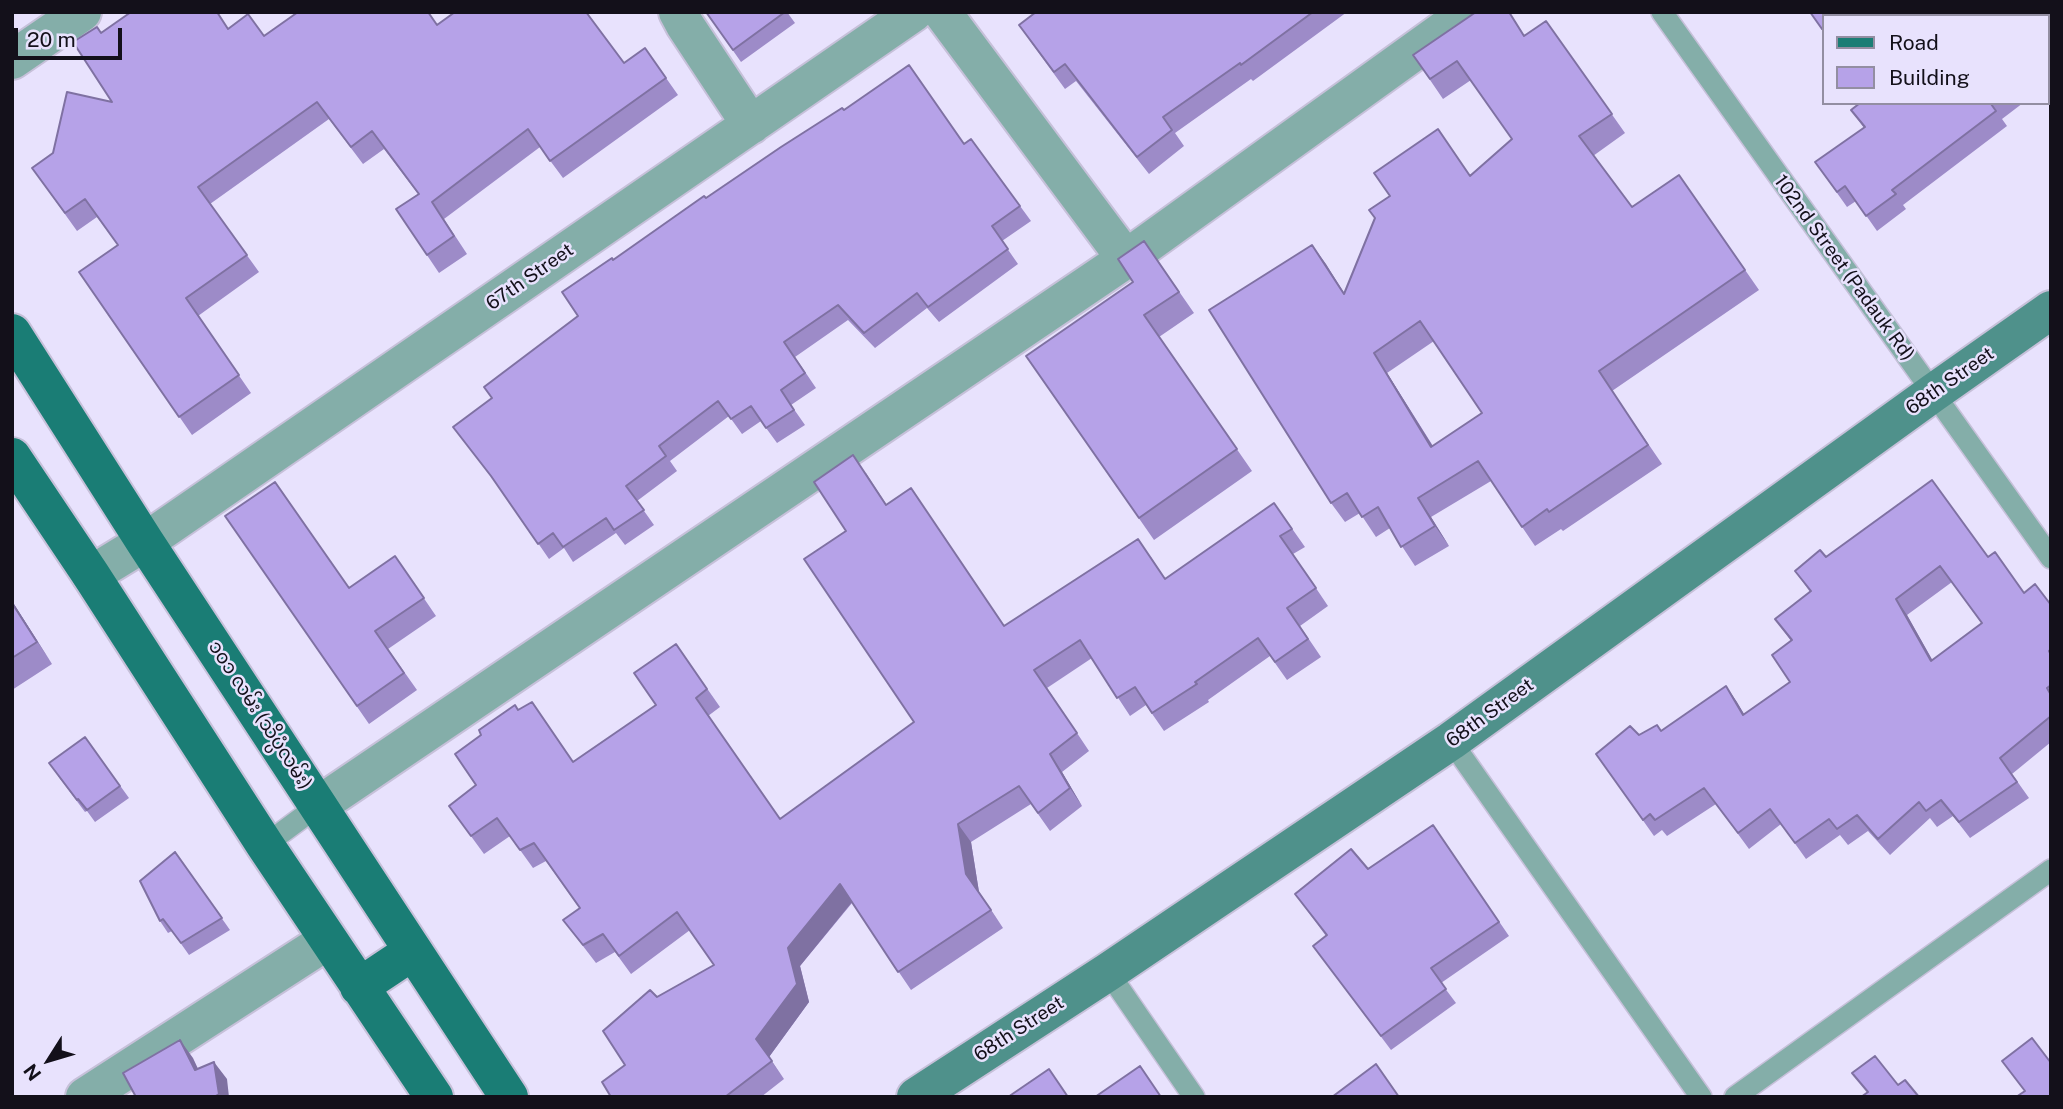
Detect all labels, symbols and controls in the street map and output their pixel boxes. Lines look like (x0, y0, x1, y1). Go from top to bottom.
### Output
scale bar (18, 14, 126, 58)
legend (1822, 14, 2049, 105)
text: 20 m (27, 27, 76, 52)
text: Road (1889, 30, 1939, 55)
text: Building (1889, 65, 1970, 90)
street label: 102nd Street (Padauk Rd) (1769, 171, 1919, 365)
street label: 67th Street (482, 239, 578, 315)
street label: 68th Street (1901, 342, 1999, 420)
street label: ၁၀၁ လမ်း (သိပ္ပံလမ်း) (203, 636, 317, 794)
street label: 68th Street (1442, 674, 1538, 752)
street label: 68th Street (970, 992, 1068, 1066)
north arrow (14, 1025, 84, 1095)
text: N (19, 1060, 45, 1085)

